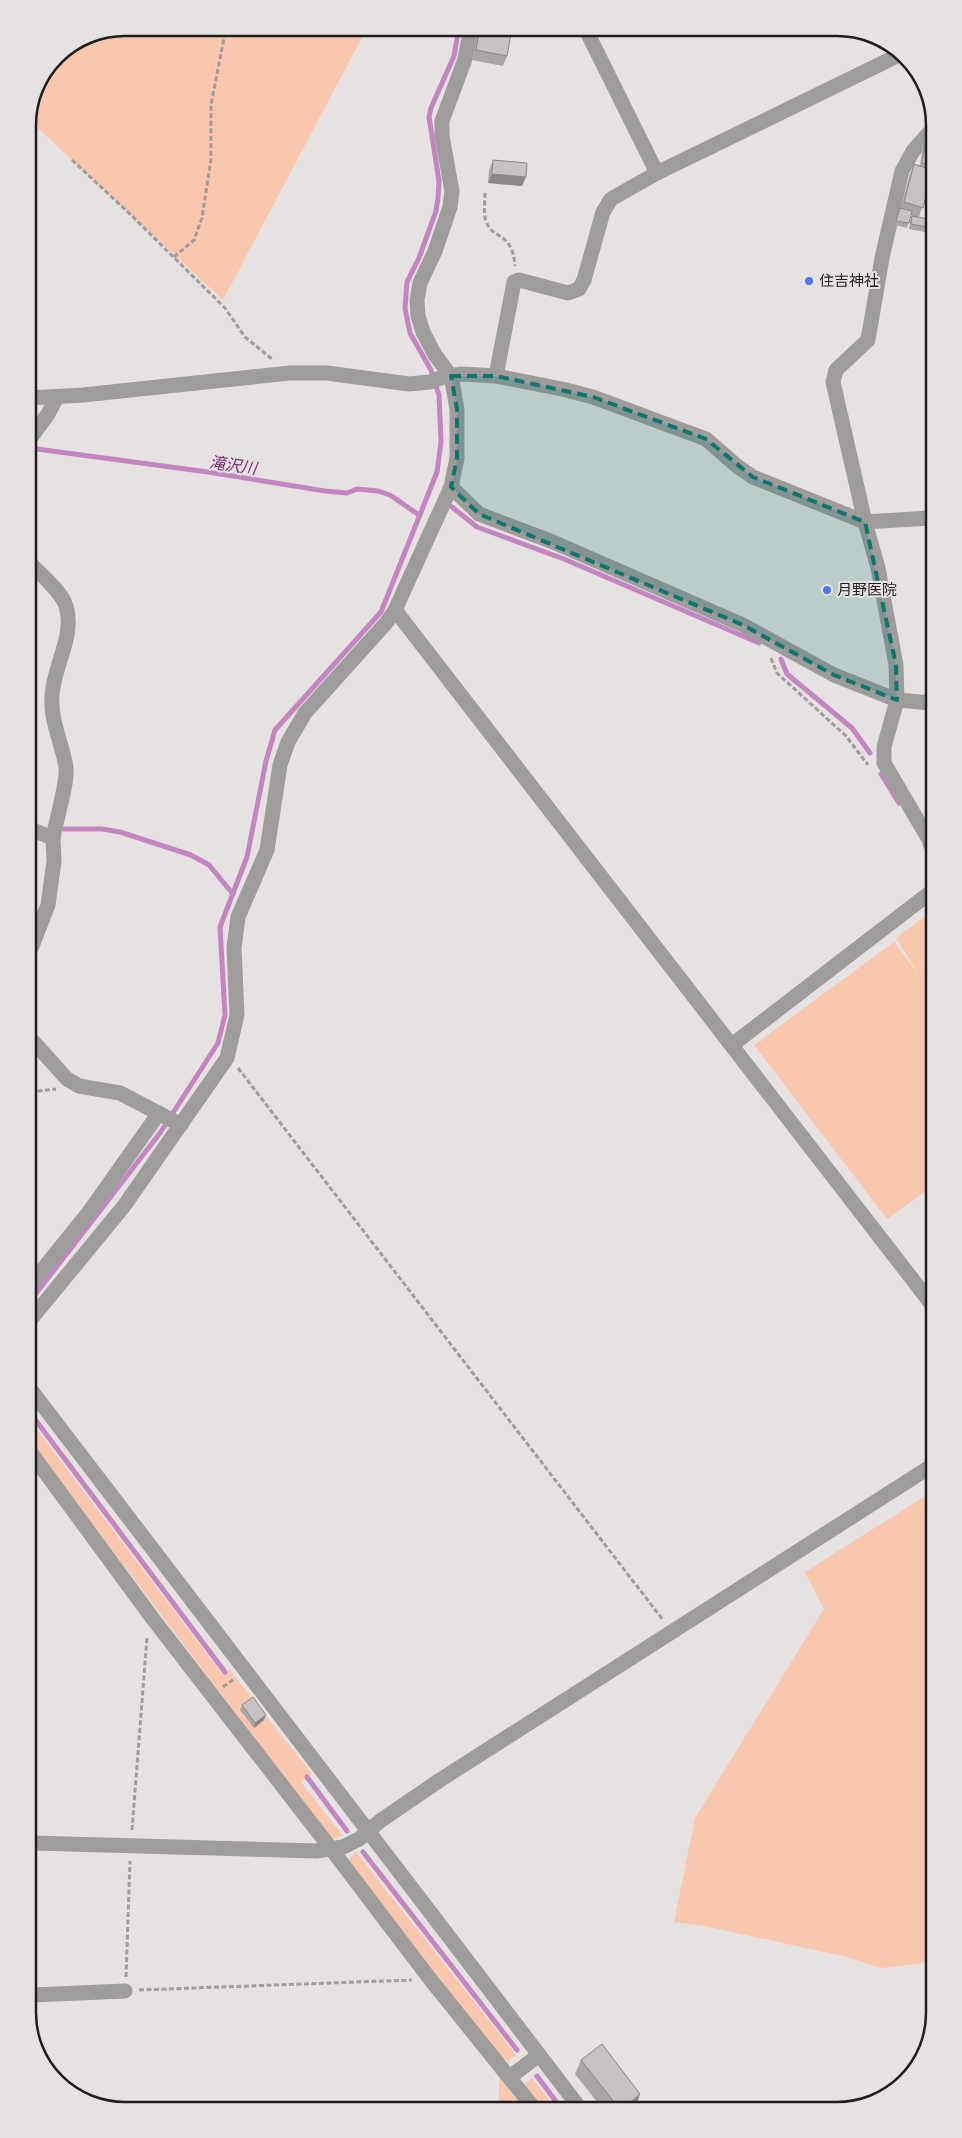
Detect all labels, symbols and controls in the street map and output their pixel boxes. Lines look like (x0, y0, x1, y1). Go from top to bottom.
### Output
place label: 住吉神社 (819, 271, 879, 290)
marker: 住吉神社 (803, 275, 815, 287)
water label: 滝沢川 (208, 452, 260, 479)
place label: 月野医院 (837, 580, 897, 599)
marker: 月野医院 (821, 584, 833, 596)

